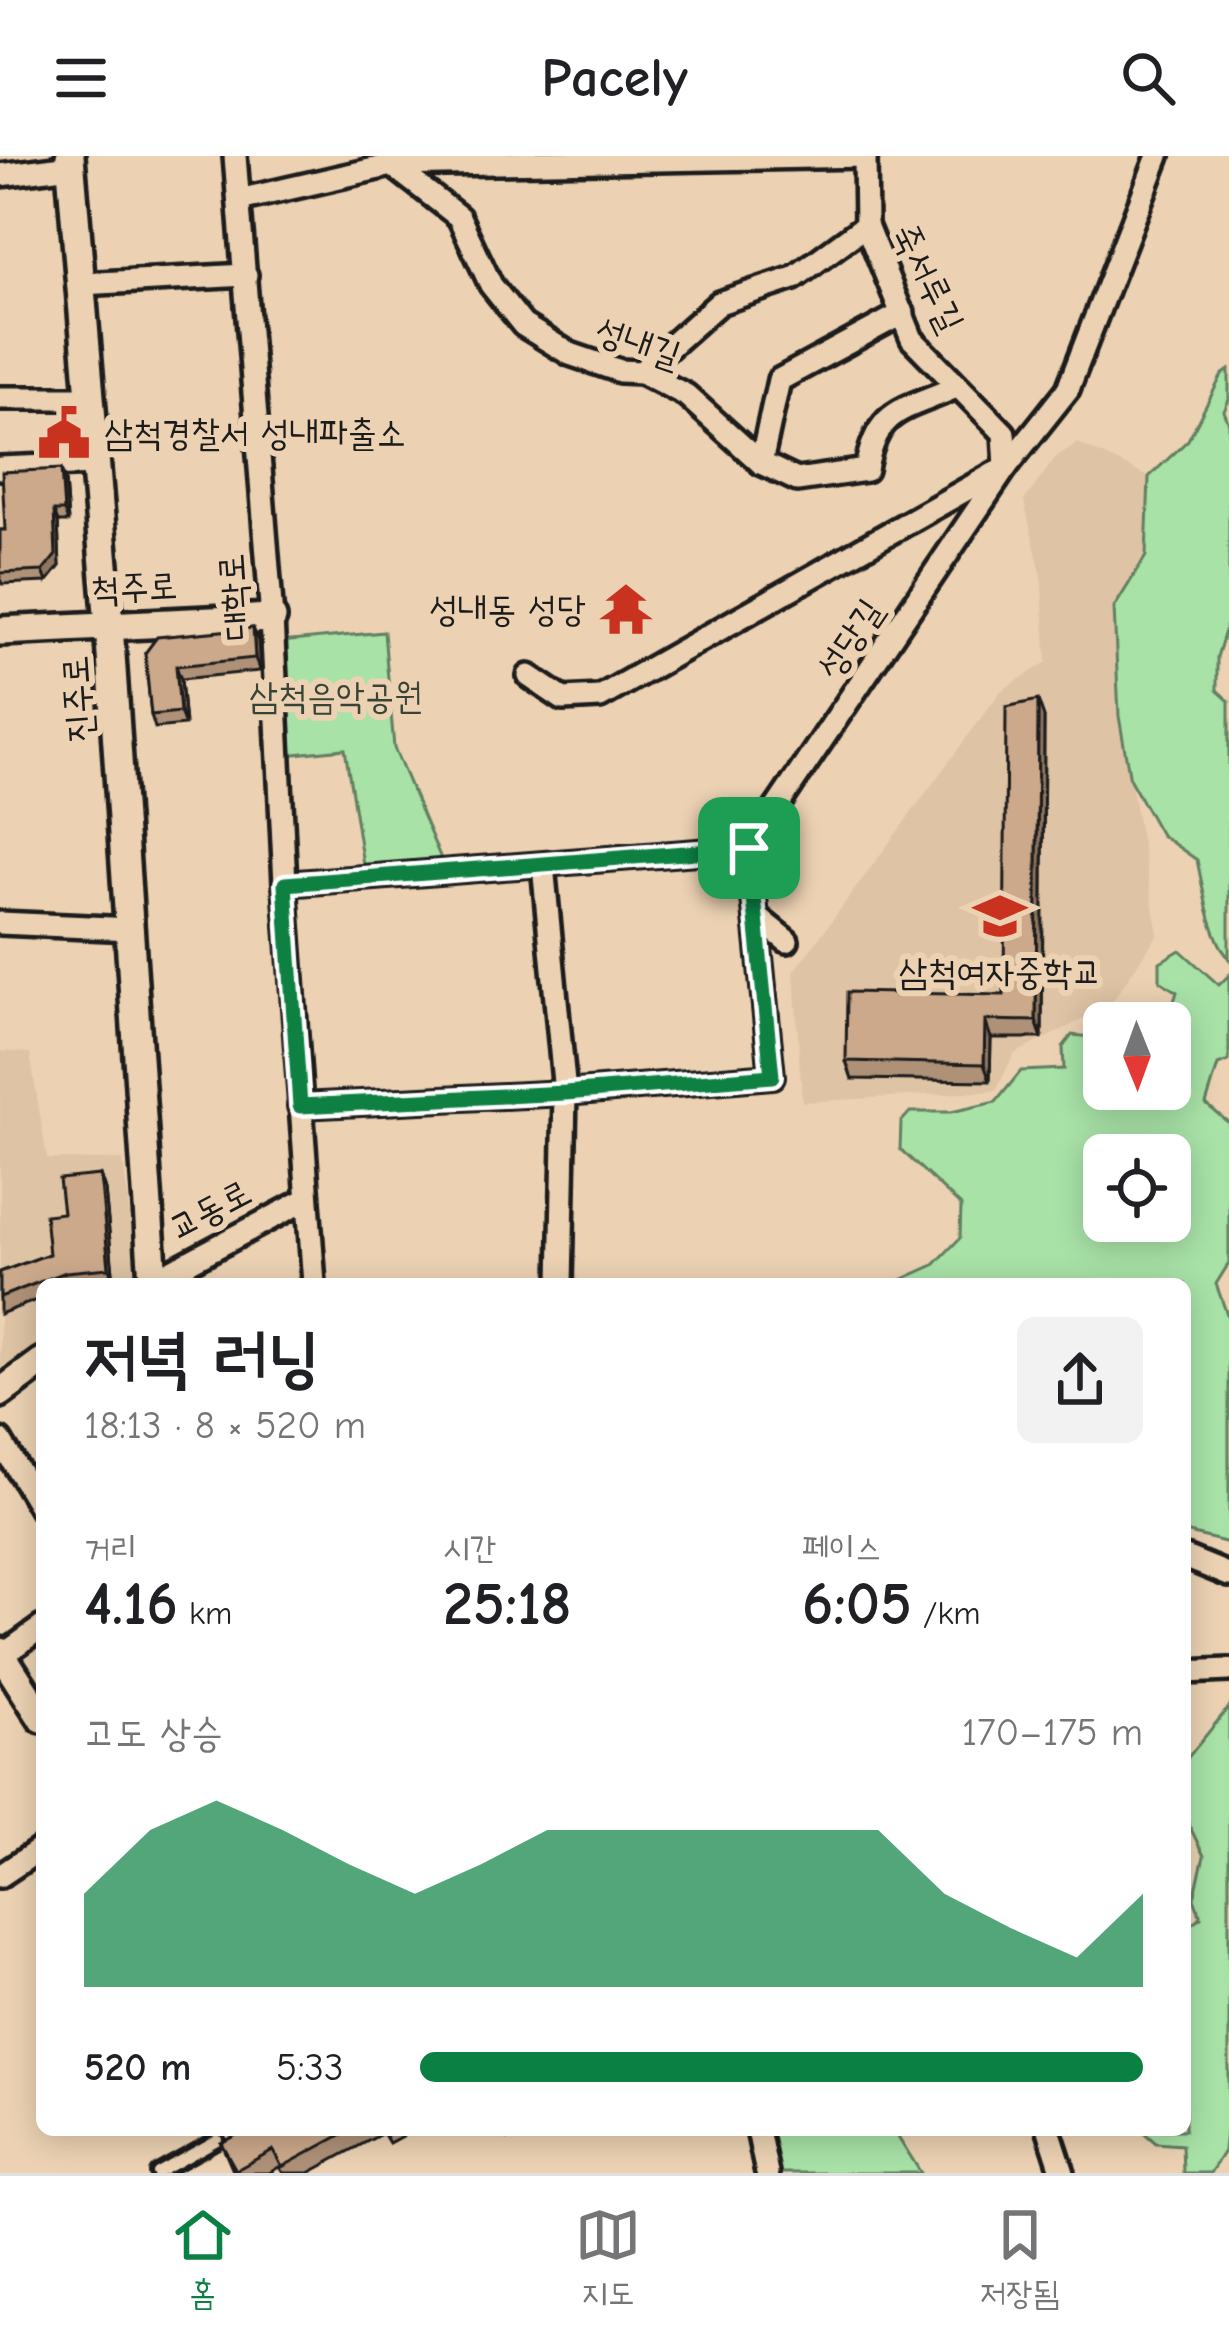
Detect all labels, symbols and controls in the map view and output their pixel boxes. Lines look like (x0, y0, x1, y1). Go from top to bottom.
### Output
icon: menu (48, 45, 114, 111)
icon: search (1115, 45, 1181, 111)
text: Pacely (541, 47, 688, 110)
street label: 죽서루길 (884, 217, 972, 339)
street label: 성내길 (590, 309, 686, 377)
public building icon: 삼척경찰서 성내파출소 (35, 404, 93, 462)
place label: 삼척경찰서 성내파출소 (104, 413, 406, 454)
street label: 대학로 (211, 552, 257, 642)
street label: 척주로 (90, 565, 178, 611)
temple icon: 성내동 성당 (597, 580, 655, 638)
place label: 성내동 성당 (429, 589, 586, 630)
street label: 성당길 (809, 591, 891, 686)
street label: 진주로 (55, 654, 101, 744)
park label: 삼척음악공원 (249, 676, 423, 717)
pin (698, 797, 800, 899)
icon: arrive (716, 815, 782, 881)
school or university icon: 삼척여자중학교 (971, 887, 1029, 945)
place label: 삼척여자중학교 (899, 952, 1101, 993)
north arrow (1083, 1002, 1191, 1110)
map controls (1083, 1002, 1191, 1242)
button: locate (1083, 1134, 1191, 1242)
street label: 교동로 (162, 1171, 258, 1249)
button: share (1017, 1317, 1143, 1443)
text: 저녁 러닝 (84, 1320, 320, 1396)
text: 18:13 · 8 × 520 m (84, 1403, 366, 1448)
text: 거리 (84, 1529, 137, 1567)
text: 시간 (443, 1529, 496, 1567)
text: 페이스 (802, 1529, 882, 1567)
text: 4.16 (84, 1570, 178, 1639)
text: 25:18 (443, 1570, 571, 1639)
text: 6:05 (802, 1570, 912, 1639)
text: km (178, 1594, 232, 1632)
text: /km (912, 1594, 981, 1632)
text: 170–175 m (962, 1710, 1143, 1755)
text: 고도 상승 (84, 1711, 223, 1756)
text: 520 m (84, 2045, 191, 2090)
text: 5:33 (276, 2045, 344, 2090)
tab: 홈 (170, 2202, 236, 2315)
tab: 지도 (575, 2202, 641, 2315)
tab: 저장됨 (980, 2202, 1059, 2315)

